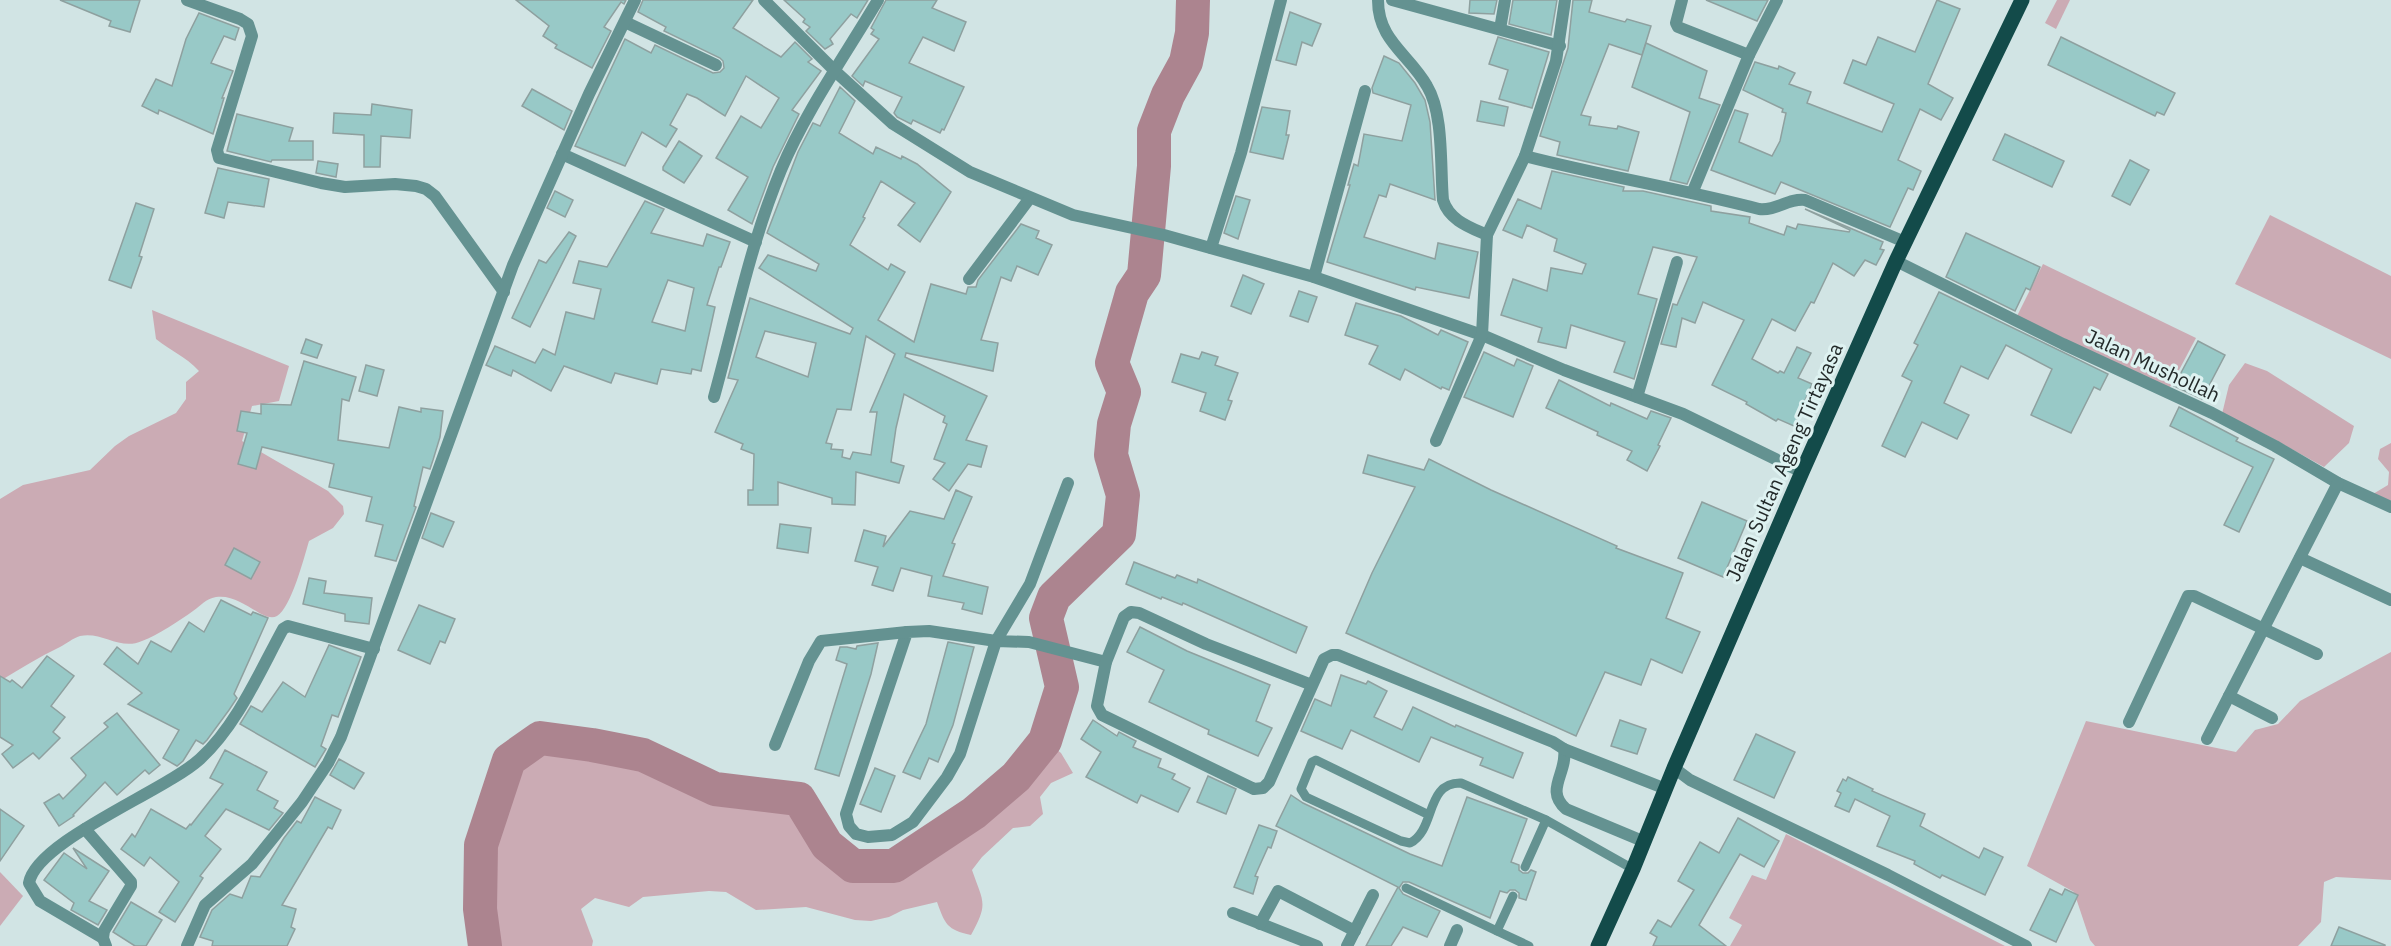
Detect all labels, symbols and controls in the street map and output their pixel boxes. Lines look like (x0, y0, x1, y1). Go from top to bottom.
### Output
street label: Jalan Mushollah (2081, 322, 2225, 408)
street label: Jalan Sultan Ageng Tirtayasa (1719, 338, 1849, 585)

